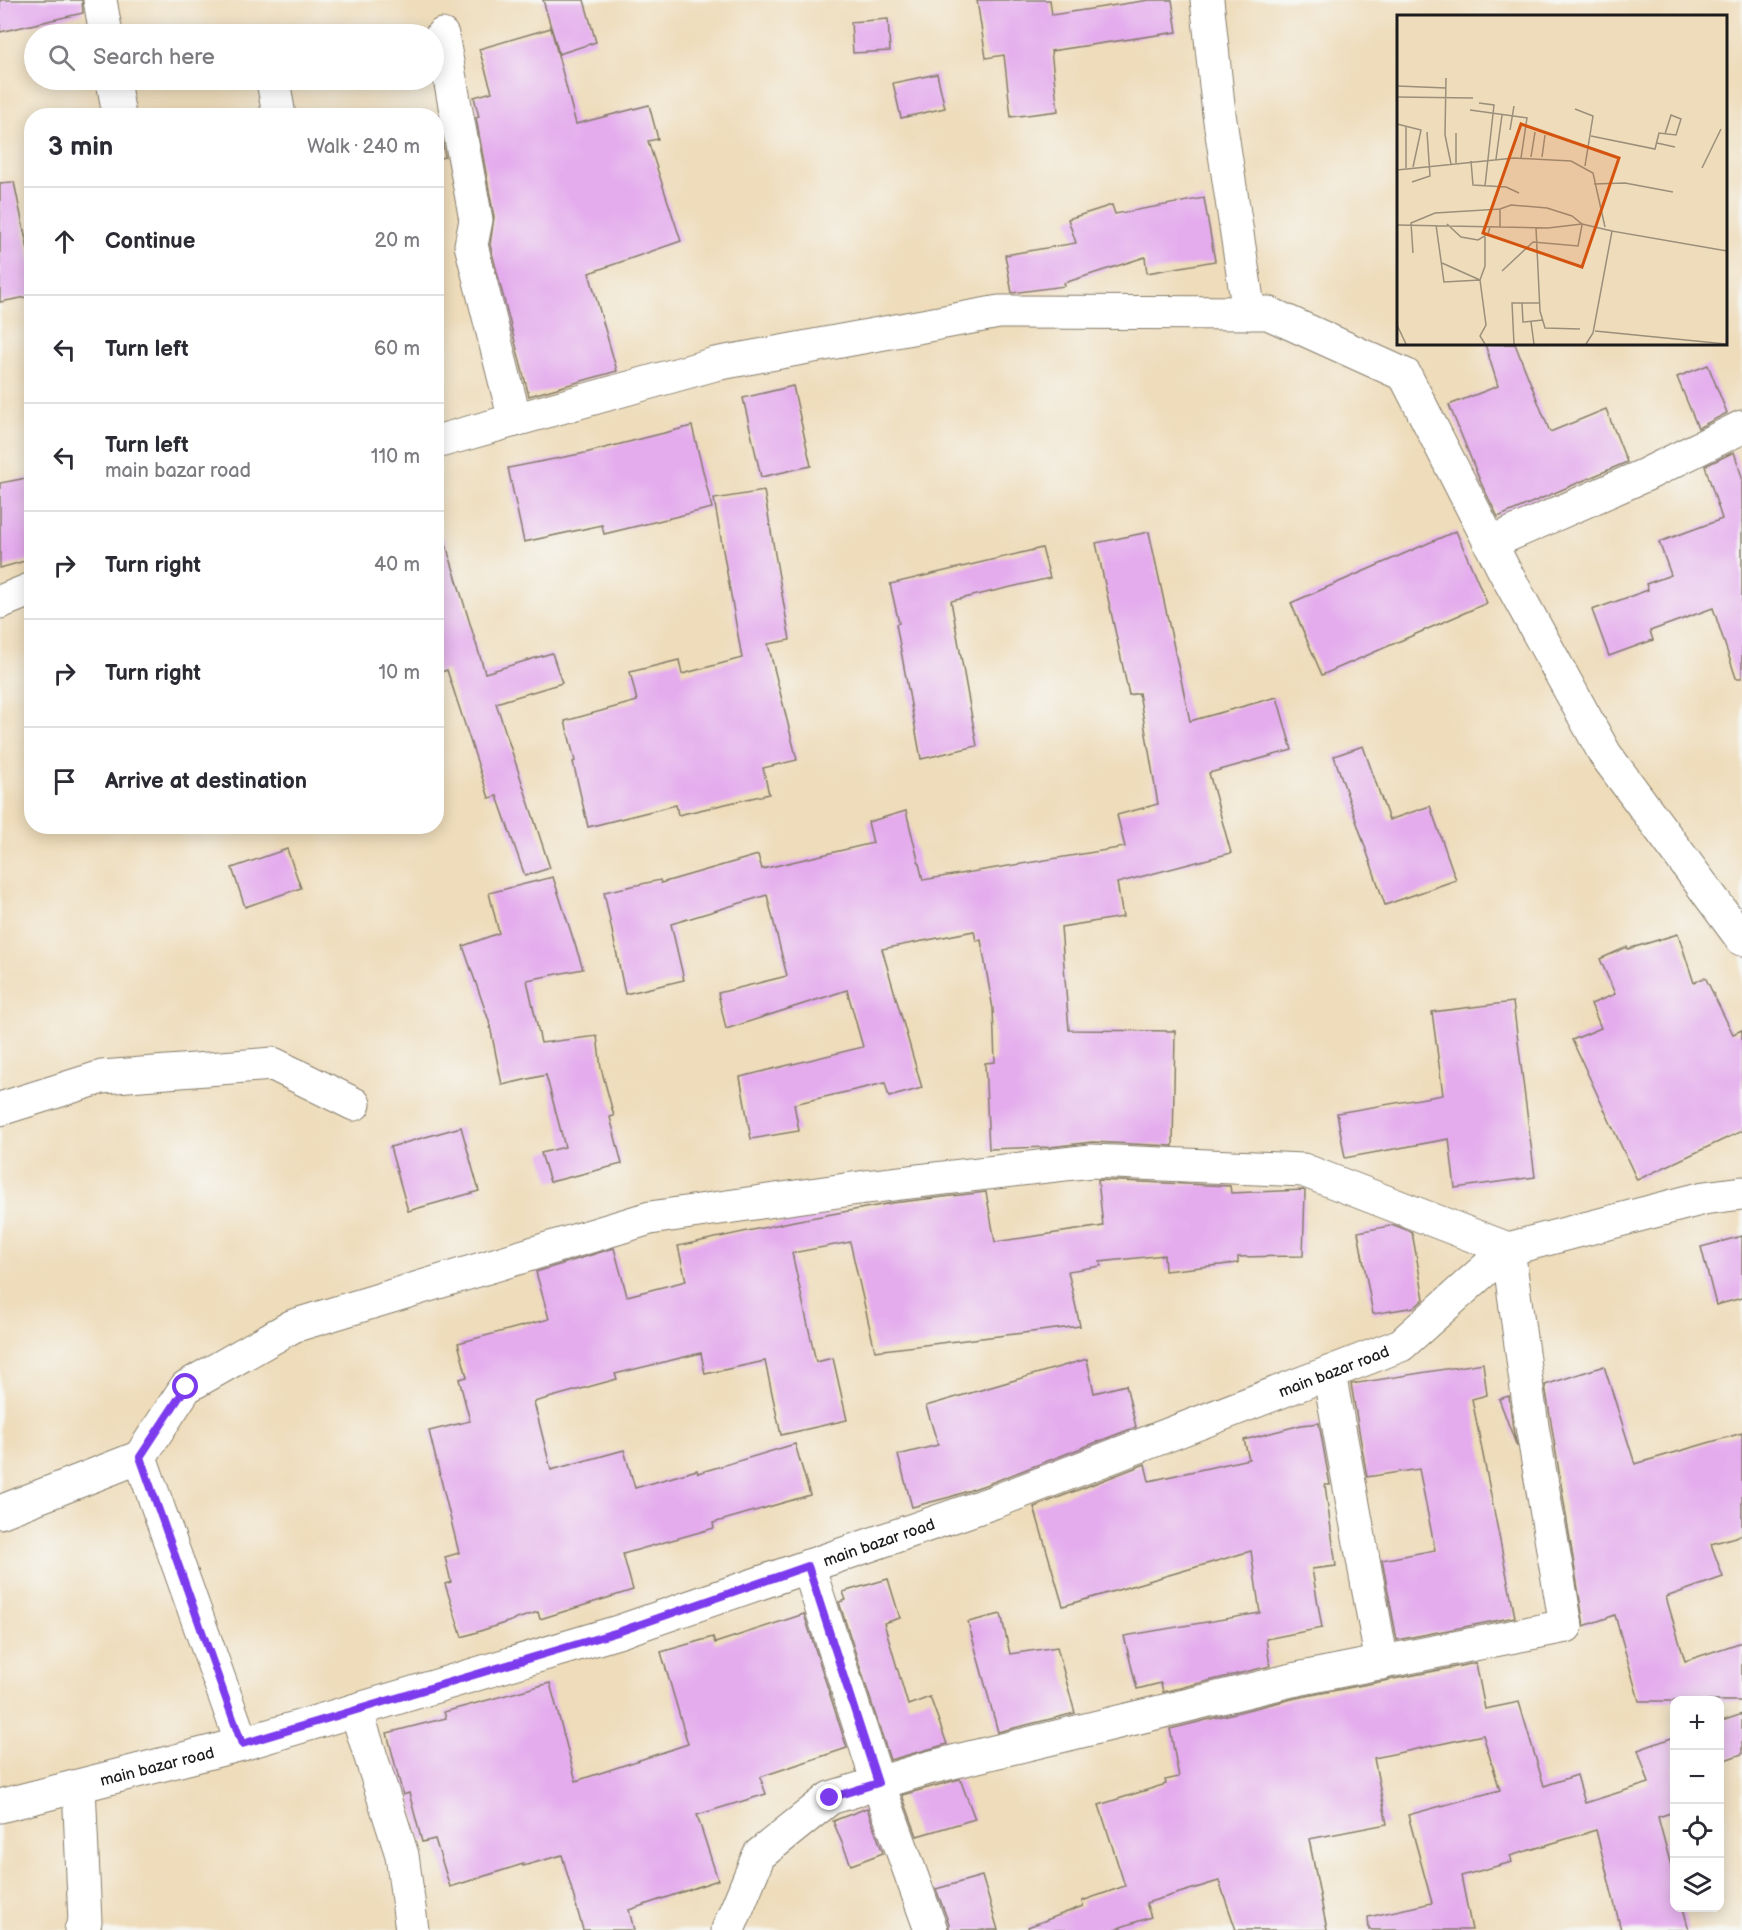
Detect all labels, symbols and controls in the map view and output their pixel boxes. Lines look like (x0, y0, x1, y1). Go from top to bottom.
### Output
inset map (1397, 15, 1727, 345)
search box (24, 24, 444, 90)
icon: search (45, 41, 78, 74)
text: Search here (93, 44, 215, 71)
text: 3 min (48, 132, 113, 163)
text: Walk · 240 m (307, 135, 420, 159)
icon: ahead (48, 225, 81, 258)
text: Continue (105, 228, 195, 255)
text: 20 m (375, 229, 420, 253)
icon: left (48, 333, 81, 366)
text: Turn left (105, 336, 189, 363)
text: 60 m (374, 337, 420, 361)
text: Turn left (105, 432, 189, 459)
icon: left (48, 441, 81, 474)
text: 110 m (371, 445, 420, 469)
text: main bazar road (105, 459, 251, 483)
icon: right (48, 549, 81, 582)
text: Turn right (105, 552, 201, 579)
text: 40 m (374, 553, 420, 577)
icon: right (48, 657, 81, 690)
text: Turn right (105, 660, 201, 687)
text: 10 m (379, 661, 420, 685)
icon: arrive (48, 765, 81, 798)
text: Arrive at destination (105, 768, 307, 795)
street label: main bazar road (1276, 1342, 1392, 1402)
route start (172, 1373, 198, 1399)
street label: main bazar road (821, 1515, 938, 1571)
map controls (1670, 1696, 1724, 1912)
button: + (1670, 1696, 1724, 1750)
street label: main bazar road (98, 1744, 216, 1791)
button: − (1670, 1750, 1724, 1804)
route end (816, 1784, 842, 1810)
button: locate (1670, 1804, 1724, 1858)
button: layers (1670, 1858, 1724, 1912)

